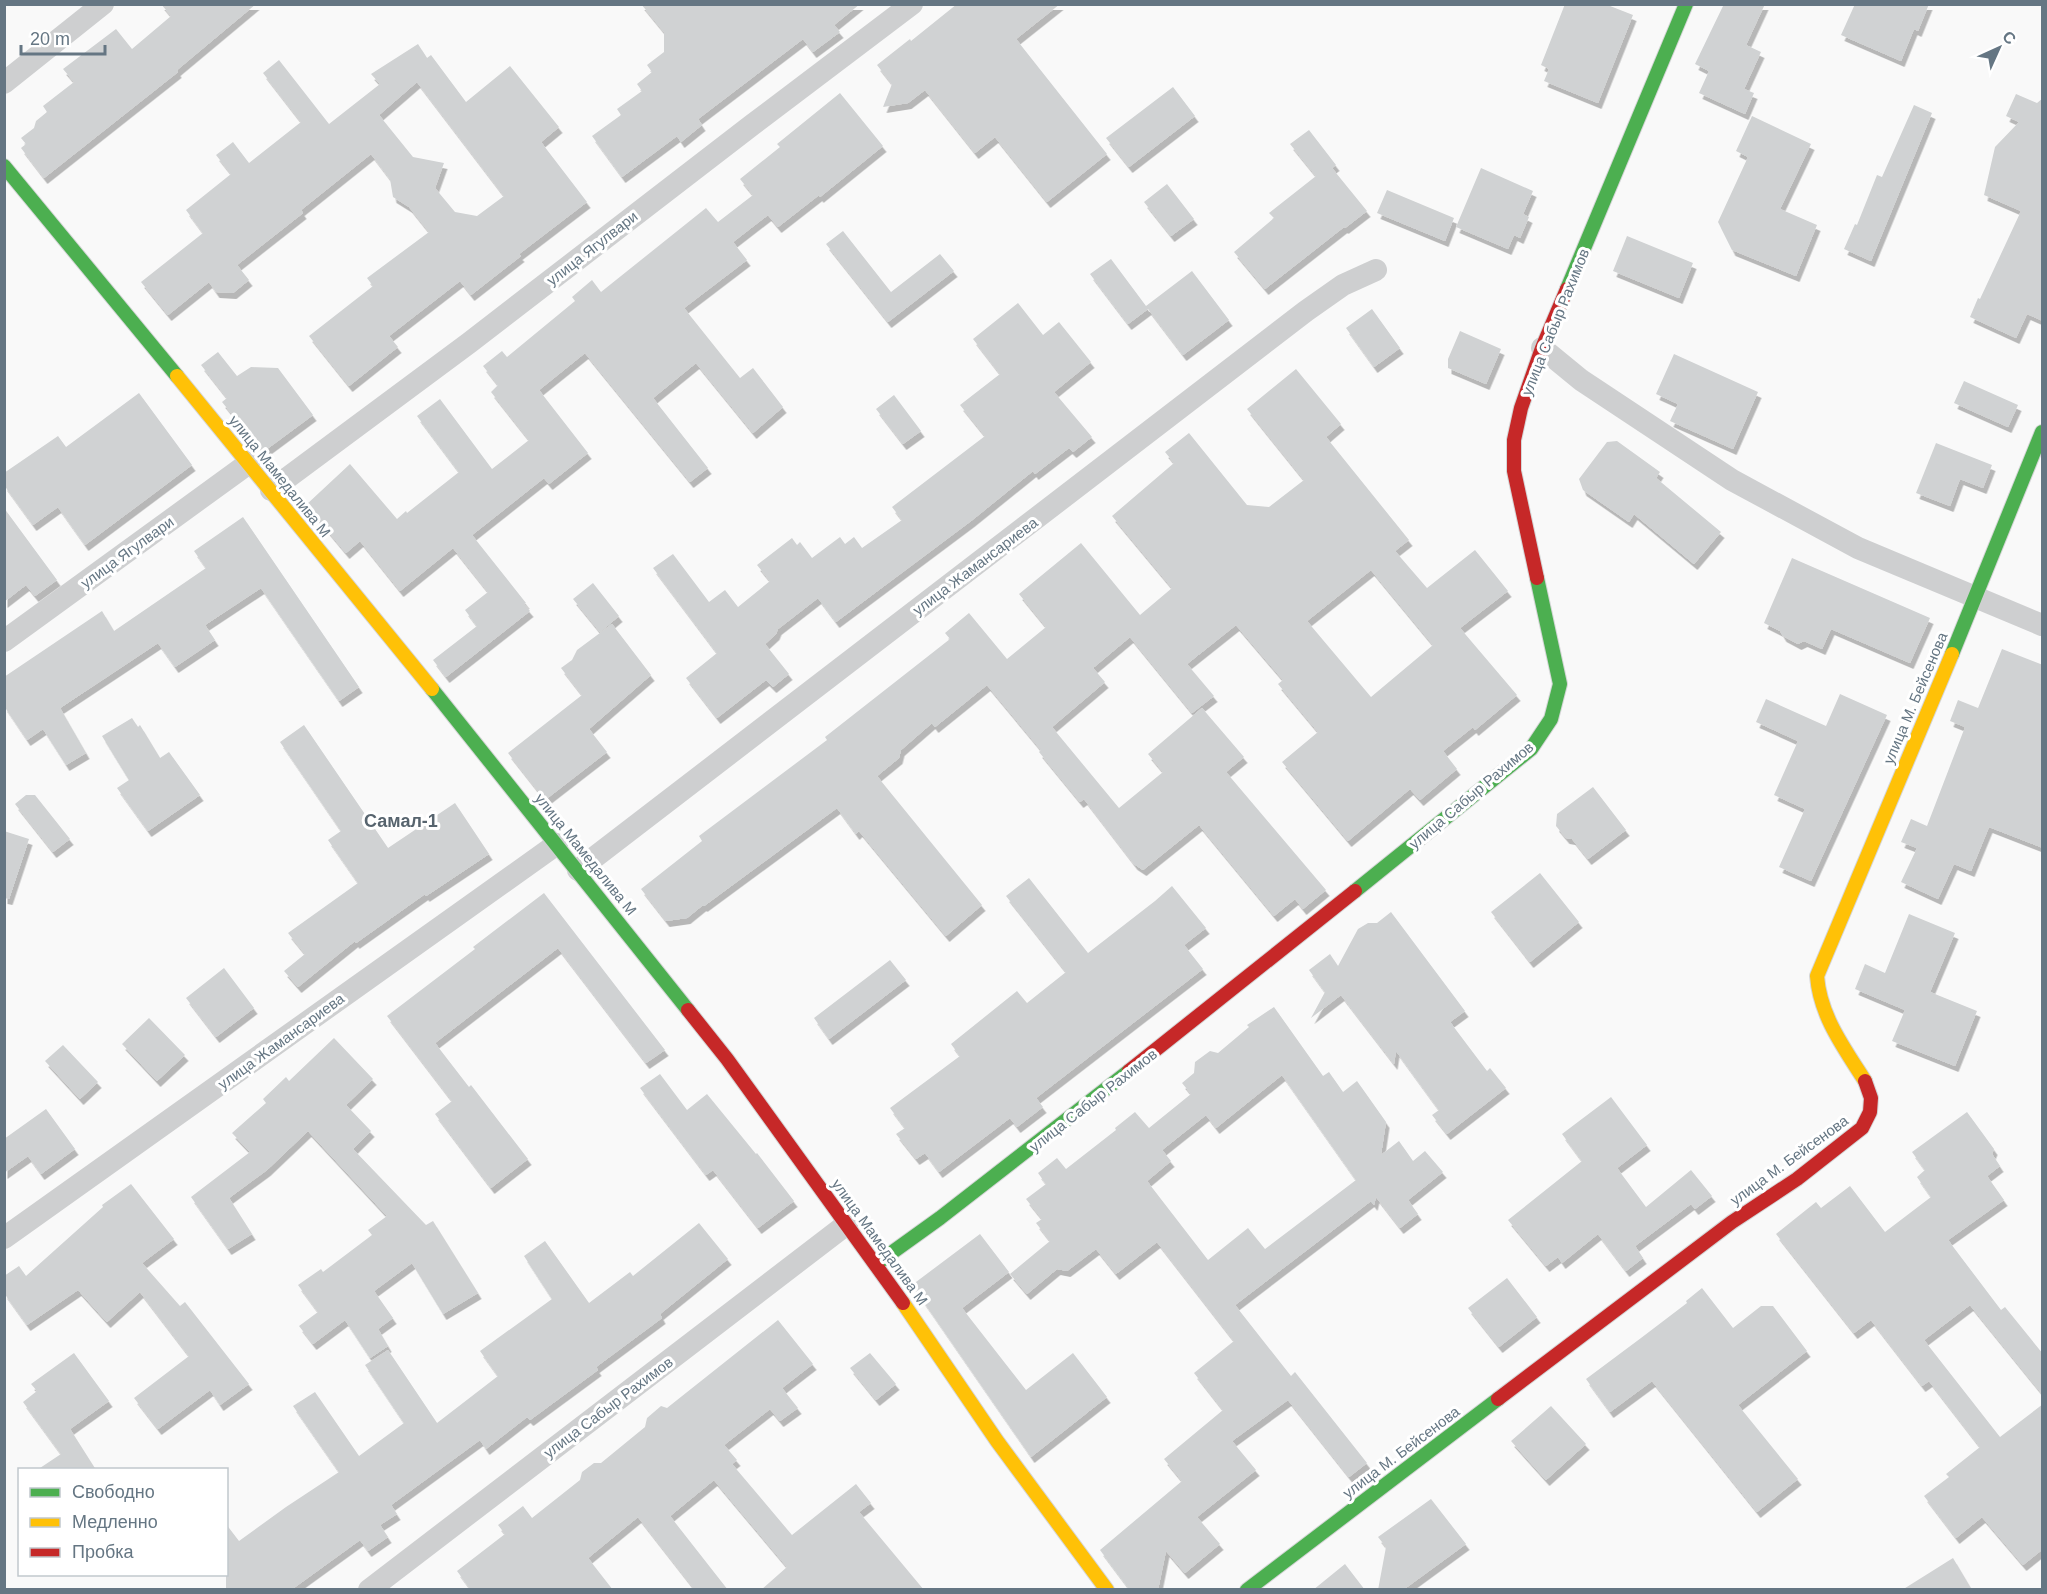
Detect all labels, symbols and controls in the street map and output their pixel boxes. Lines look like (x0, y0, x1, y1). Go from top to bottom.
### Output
scale bar (21, 18, 105, 56)
north arrow (1969, 18, 2029, 78)
text: С (1999, 28, 2020, 48)
text: 20 m (30, 29, 70, 49)
street label: улица Ягулвари (543, 207, 641, 289)
street label: улица Сабыр Рахимов (1518, 246, 1592, 398)
street label: улица Мамедалива М (226, 412, 334, 540)
street label: улица Ягулвари (77, 513, 177, 591)
street label: улица Жамансариева (909, 513, 1041, 618)
street label: улица М. Бейсенова (1880, 629, 1951, 766)
street label: улица Сабыр Рахимов (1405, 738, 1537, 852)
street label: улица Мамедалива М (532, 790, 640, 918)
district label: Самал-1 (364, 811, 438, 831)
street label: улица Жамансариева (215, 989, 348, 1092)
street label: улица Сабыр Рахимов (1026, 1045, 1160, 1155)
street label: улица М. Бейсенова (1727, 1111, 1852, 1208)
street label: улица Мамедалива М (829, 1176, 931, 1308)
street label: улица Сабыр Рахимов (540, 1353, 676, 1461)
street label: улица М. Бейсенова (1339, 1402, 1463, 1501)
legend (18, 1468, 228, 1576)
text: Свободно (72, 1482, 155, 1502)
text: Медленно (72, 1512, 158, 1532)
text: Пробка (72, 1542, 135, 1562)

